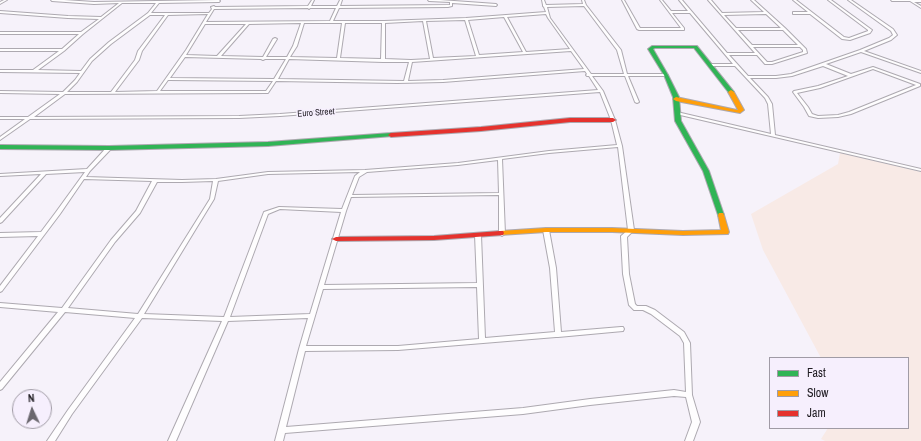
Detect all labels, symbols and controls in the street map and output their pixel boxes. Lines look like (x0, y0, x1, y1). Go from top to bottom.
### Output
street label: Euro Street (297, 106, 335, 120)
legend (769, 357, 909, 429)
text: Fast (807, 365, 826, 381)
text: Slow (807, 385, 828, 401)
north arrow (12, 389, 52, 429)
text: N (27, 391, 35, 405)
text: Jam (807, 405, 826, 421)

